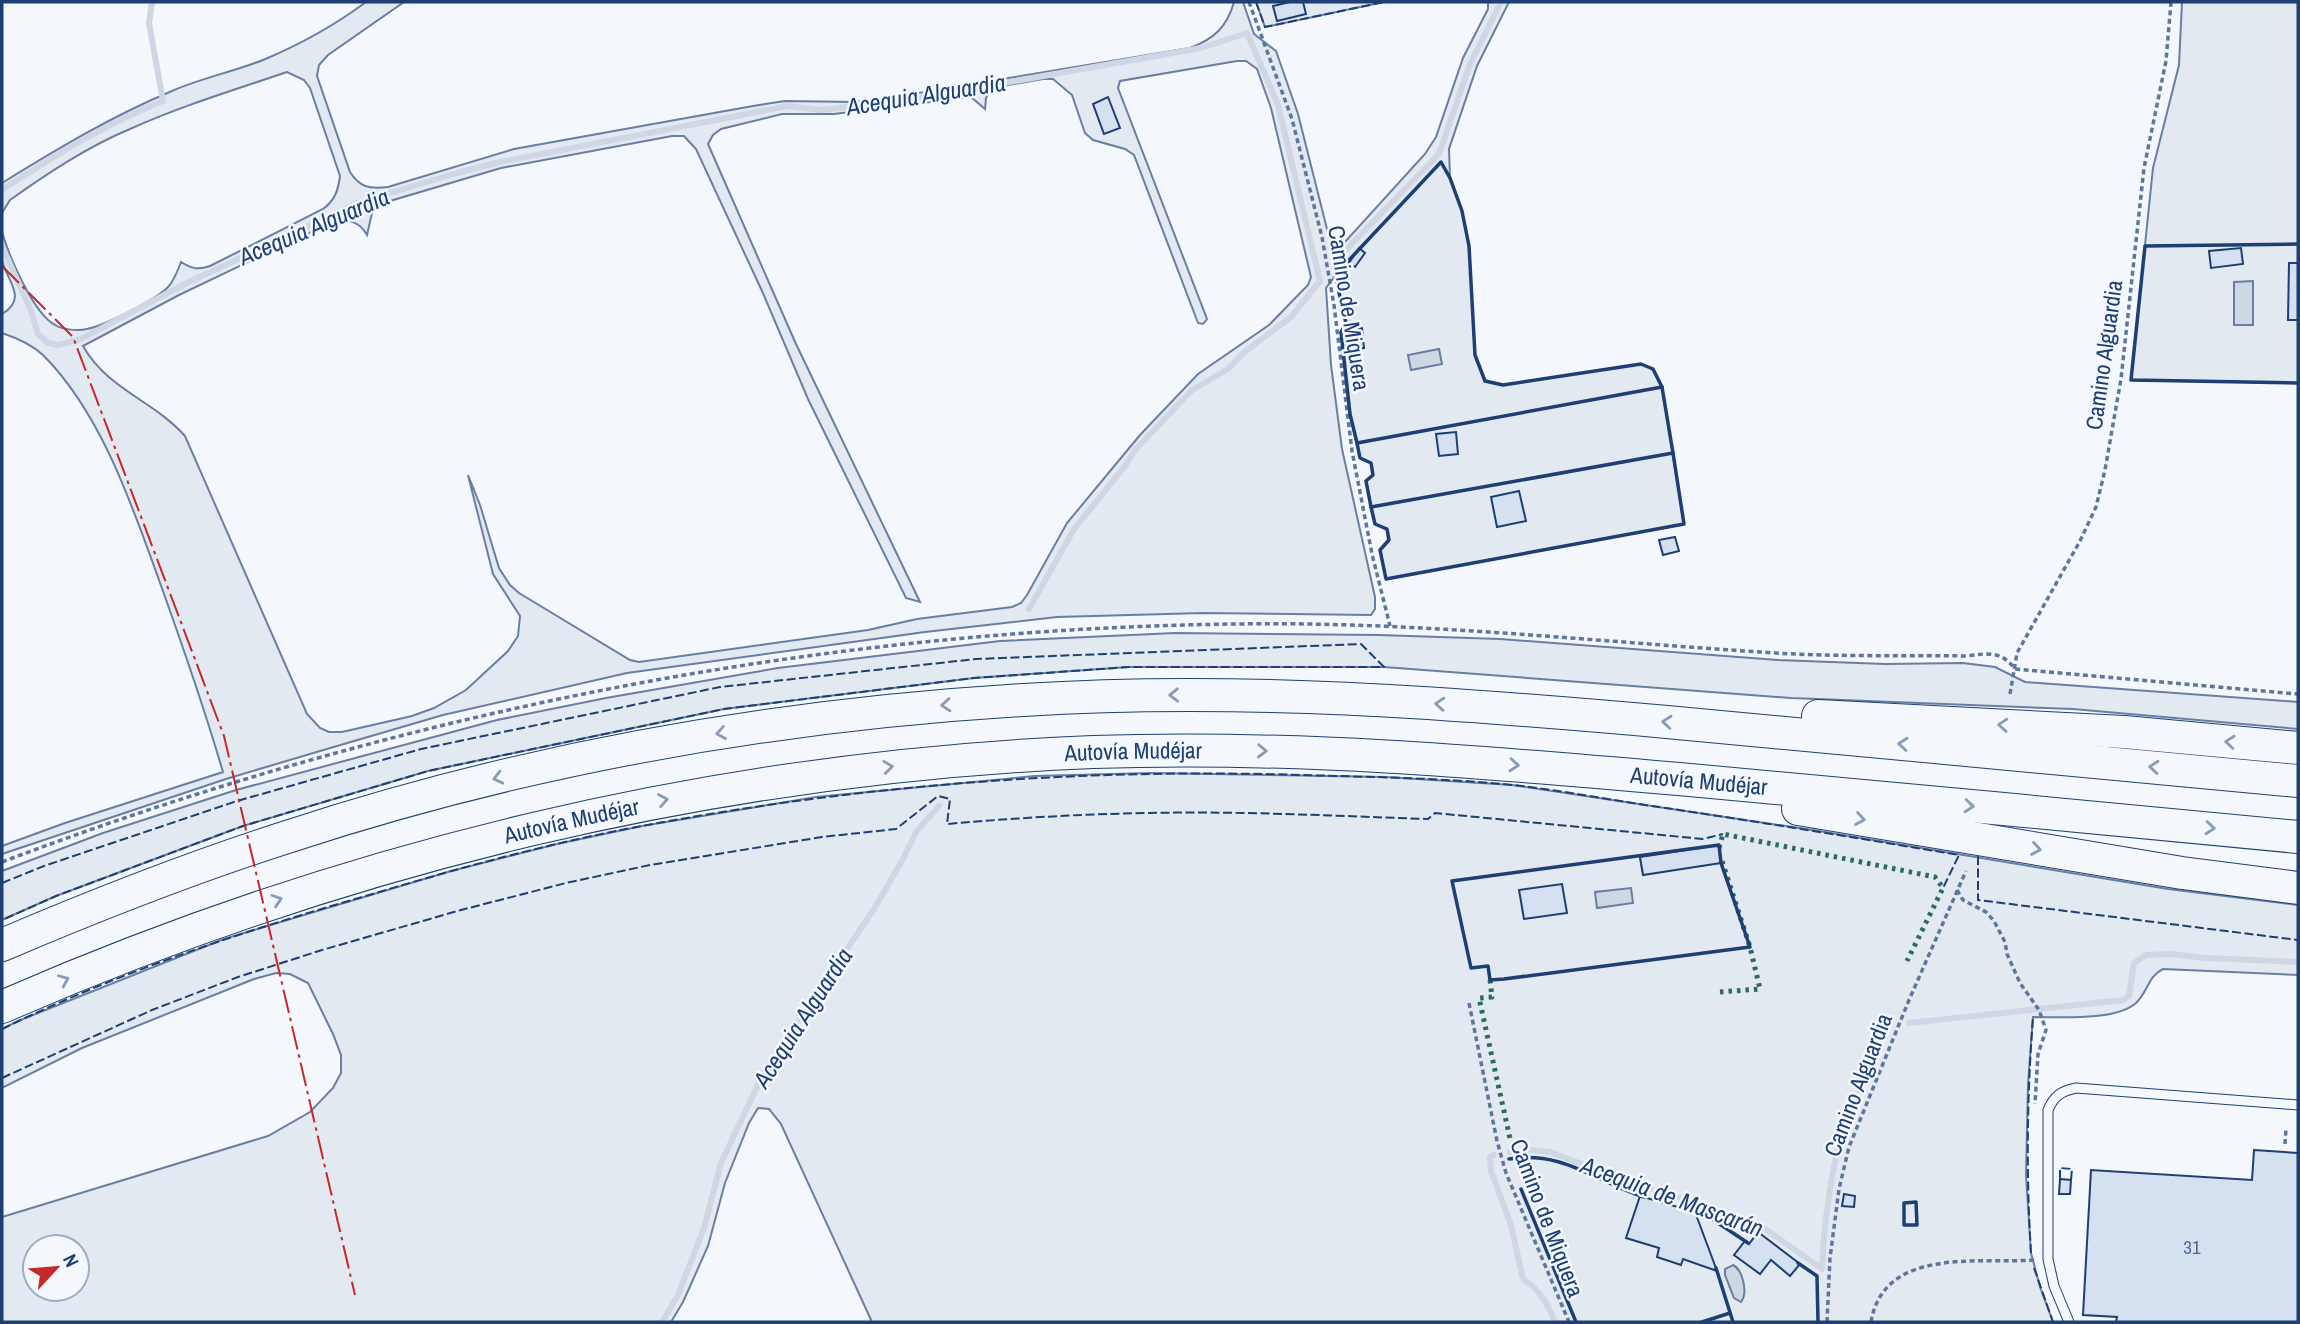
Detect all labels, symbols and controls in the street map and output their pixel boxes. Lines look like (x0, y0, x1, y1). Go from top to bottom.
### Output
water label: Acequia Alguardia (843, 66, 1008, 123)
water label: Acequia Alguardia (233, 180, 394, 273)
street label: Camino de Miquera (1321, 223, 1378, 393)
street label: Camino Alguardia (2078, 278, 2129, 432)
one-way arrow (1168, 687, 1178, 703)
one-way arrow (941, 697, 952, 712)
one-way arrow (1435, 697, 1446, 712)
one-way arrow (1661, 715, 1672, 730)
one-way arrow (1998, 717, 2009, 732)
one-way arrow (715, 725, 727, 740)
street label: Autovía Mudéjar (1063, 734, 1203, 768)
one-way arrow (2224, 735, 2235, 750)
one-way arrow (1898, 737, 1909, 752)
one-way arrow (1257, 743, 1268, 759)
one-way arrow (1509, 757, 1520, 772)
street label: Autovía Mudéjar (1628, 759, 1770, 802)
one-way arrow (883, 760, 894, 775)
one-way arrow (2149, 760, 2160, 775)
one-way arrow (492, 770, 504, 784)
street label: Autovía Mudéjar (500, 790, 642, 851)
one-way arrow (657, 794, 669, 809)
one-way arrow (1964, 798, 1975, 813)
one-way arrow (1854, 811, 1866, 826)
one-way arrow (2204, 821, 2216, 836)
one-way arrow (2030, 841, 2041, 856)
one-way arrow (271, 894, 283, 908)
water label: Acequia Alguardia (744, 941, 859, 1094)
one-way arrow (58, 974, 70, 988)
street label: Camino Alguardia (1816, 1008, 1899, 1161)
street label: Camino de Miquera (1503, 1134, 1592, 1302)
water label: Acequia de Mascarán (1576, 1148, 1768, 1244)
north arrow (21, 1233, 91, 1303)
house number: 31 (2183, 1234, 2201, 1260)
text: N (57, 1250, 85, 1271)

